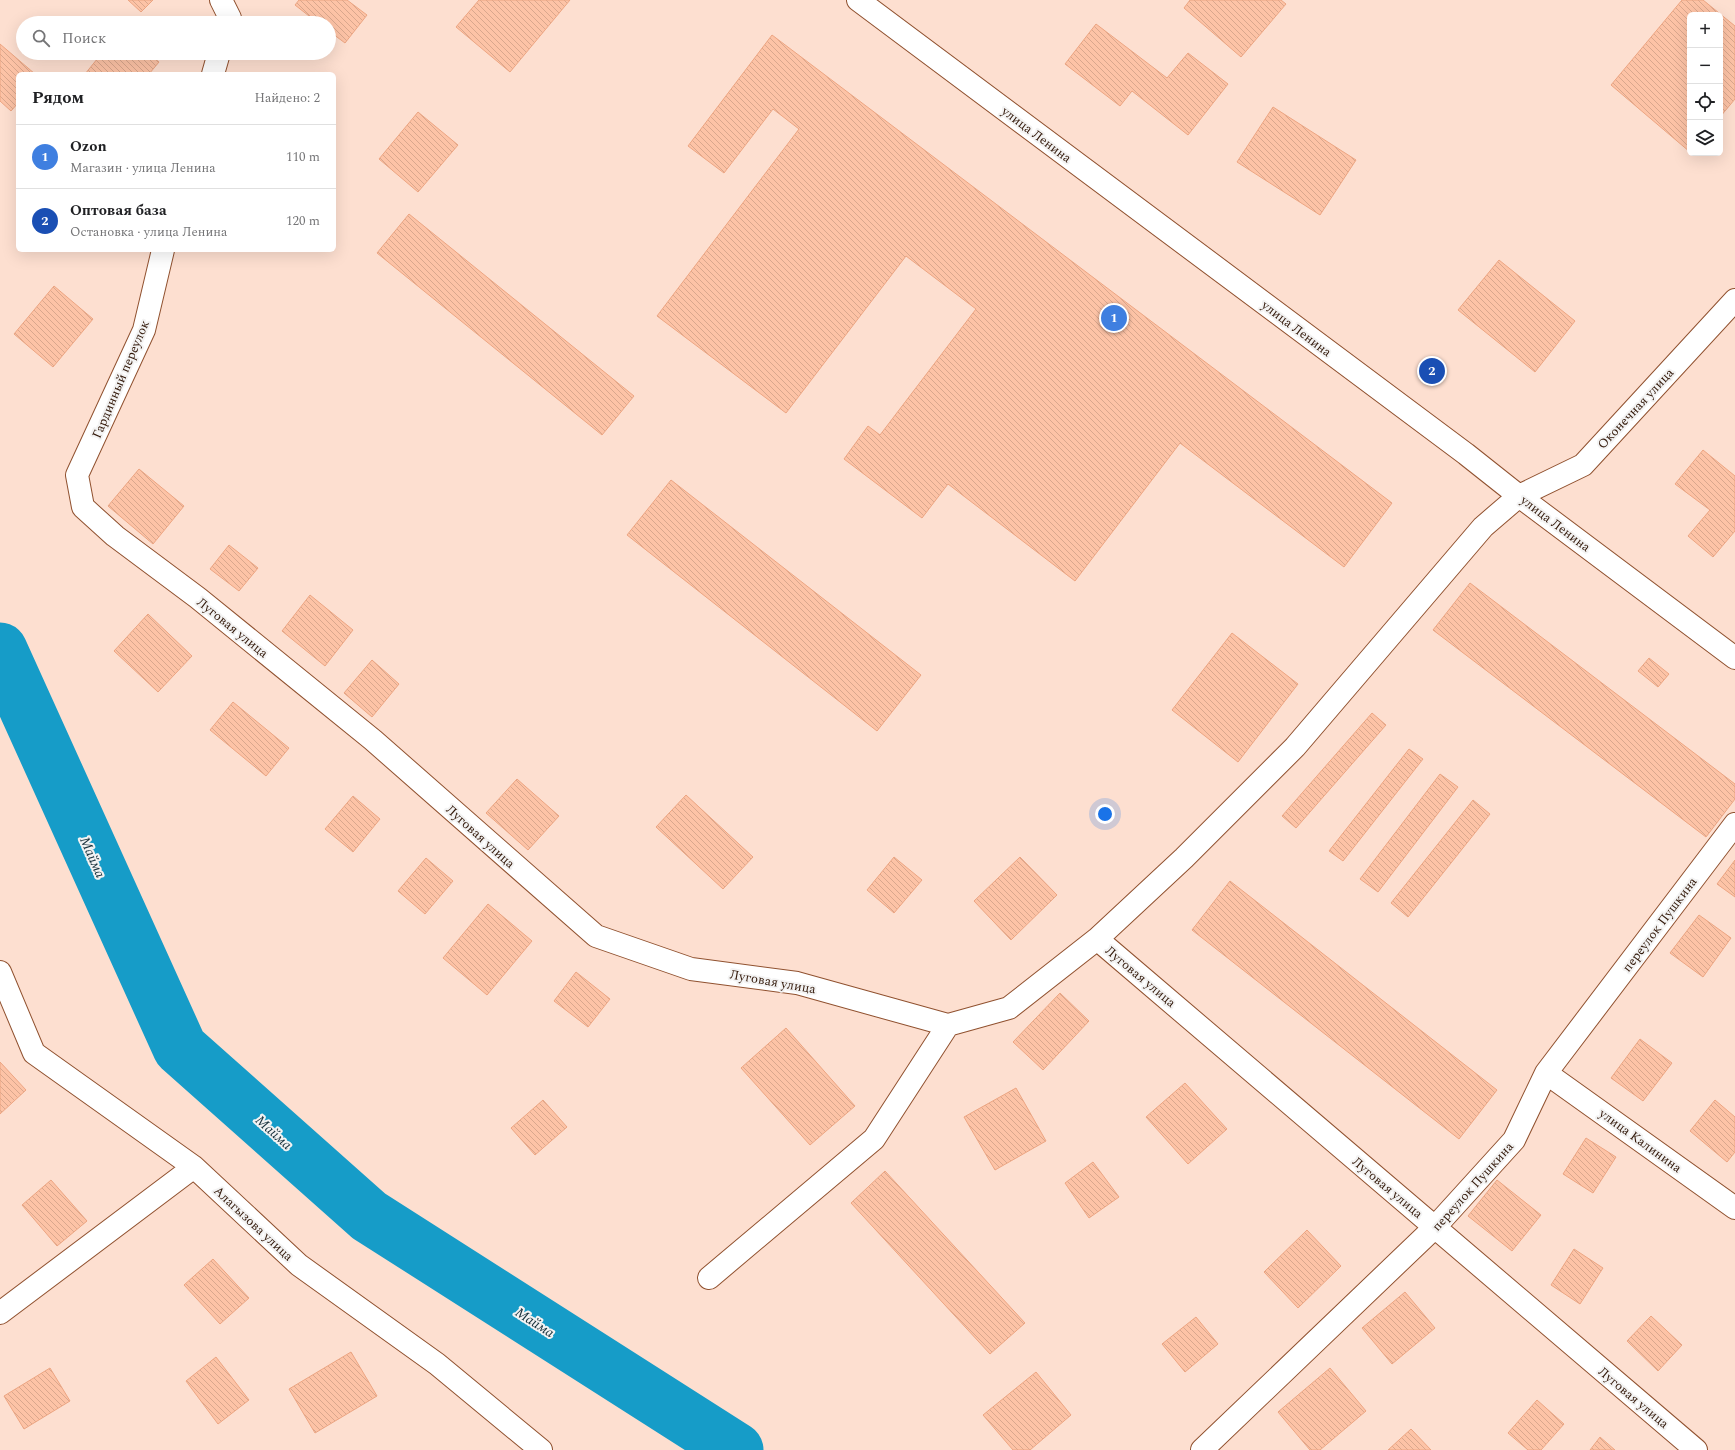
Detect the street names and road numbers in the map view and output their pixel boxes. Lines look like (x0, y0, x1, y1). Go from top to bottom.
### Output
street label: улица Ленина (996, 101, 1076, 168)
street label: улица Ленина (1256, 295, 1336, 362)
street label: Гардинный переулок (87, 317, 155, 442)
street label: Оконечная улица (1593, 363, 1679, 454)
street label: улица Ленина (1515, 490, 1595, 557)
street label: Луговая улица (192, 593, 273, 663)
street label: Луговая улица (441, 800, 520, 874)
street label: переулок Пушкина (1617, 872, 1703, 976)
street label: Луговая улица (1101, 941, 1181, 1013)
street label: Луговая улица (728, 965, 818, 999)
street label: улица Калинина (1594, 1103, 1686, 1178)
street label: переулок Пушкина (1427, 1137, 1519, 1236)
street label: Луговая улица (1348, 1152, 1428, 1224)
street label: Алагызова улица (209, 1181, 298, 1267)
street label: Луговая улица (1594, 1362, 1674, 1434)

